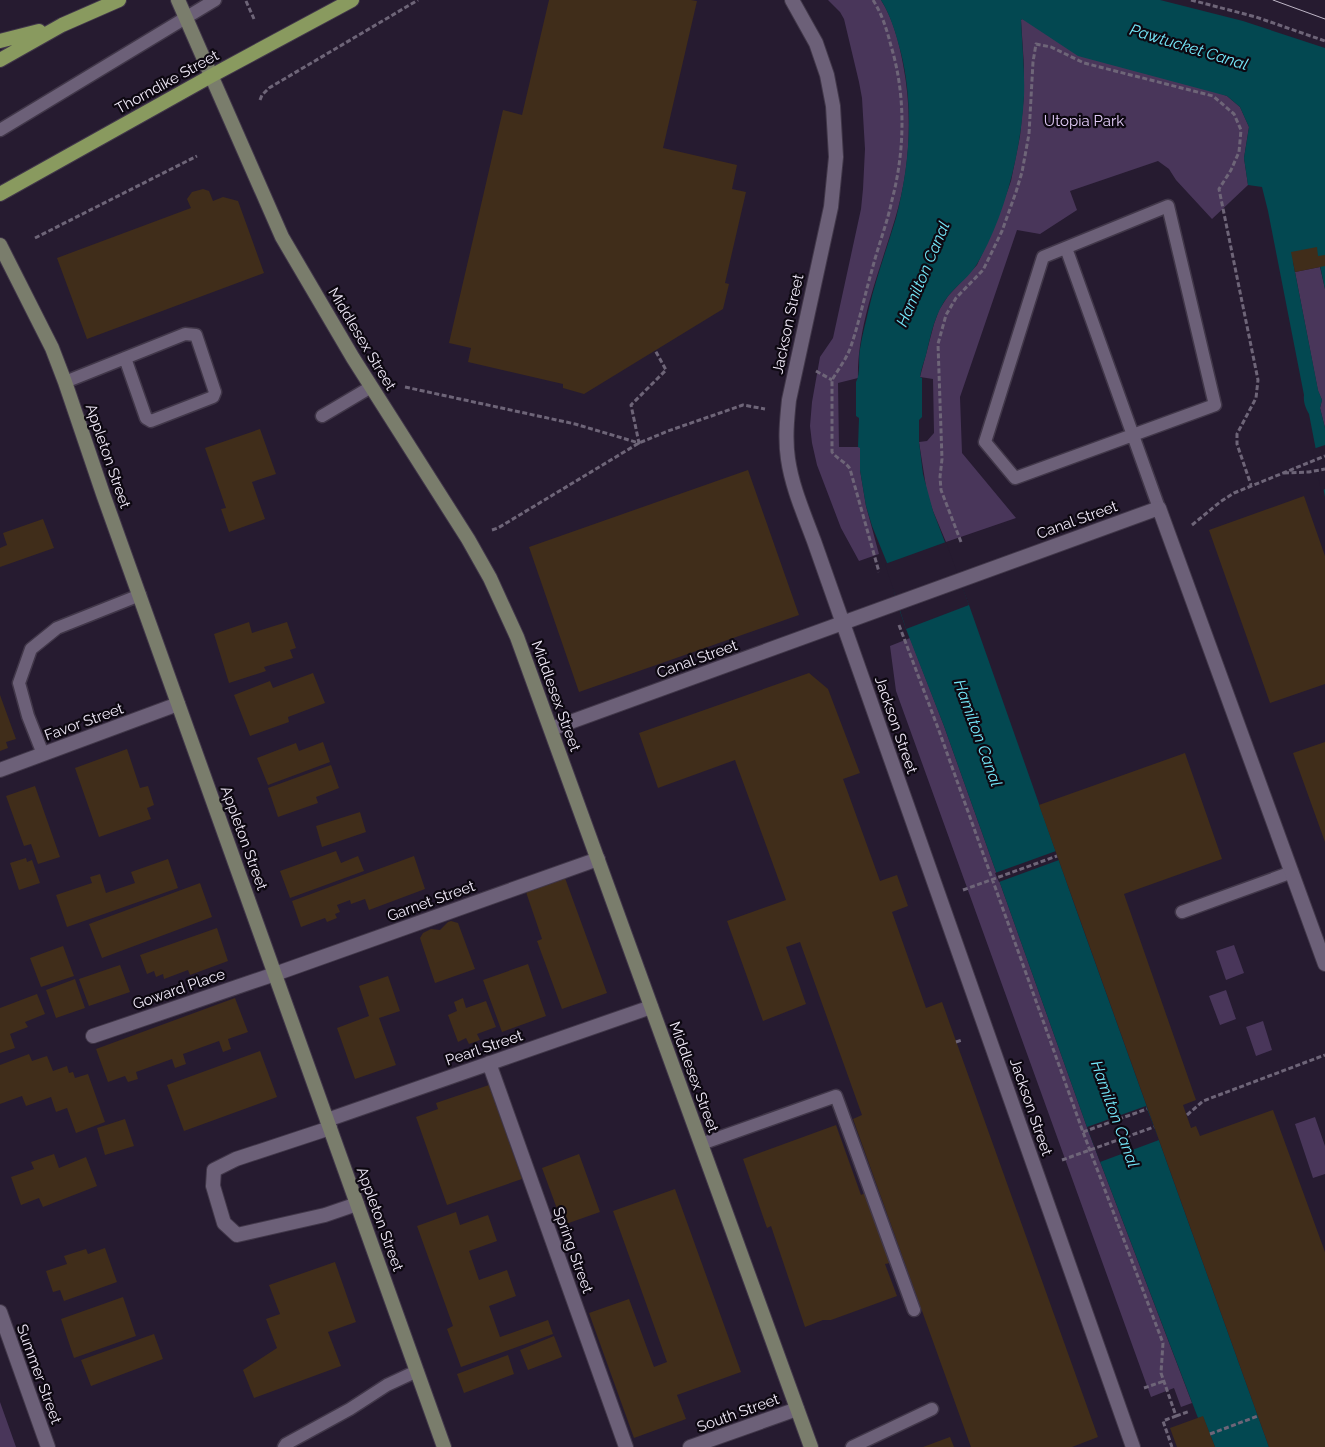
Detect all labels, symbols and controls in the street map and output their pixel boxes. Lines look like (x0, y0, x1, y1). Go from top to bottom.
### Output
water label: Pawtucket Canal (1128, 20, 1250, 74)
street label: Thorndike Street (112, 46, 222, 118)
park label: Utopia Park (1044, 112, 1124, 130)
water label: Hamilton Canal (892, 219, 954, 329)
street label: Jackson Street (769, 272, 807, 376)
street label: Middlesex Street (324, 284, 400, 394)
street label: Appleton Street (82, 401, 134, 511)
street label: Canal Street (1034, 497, 1120, 543)
street label: Canal Street (654, 636, 740, 682)
street label: Middlesex Street (528, 638, 584, 754)
street label: Jackson Street (871, 674, 921, 776)
water label: Hamilton Canal (950, 677, 1006, 789)
street label: Favor Street (42, 699, 126, 745)
street label: Appleton Street (217, 783, 271, 893)
street label: Garnet Street (385, 877, 477, 925)
street label: Goward Place (131, 965, 228, 1013)
street label: Middlesex Street (666, 1019, 722, 1135)
street label: Pearl Street (443, 1026, 525, 1070)
street label: Jackson Street (1006, 1056, 1056, 1158)
water label: Hamilton Canal (1087, 1058, 1143, 1170)
street label: Appleton Street (353, 1164, 407, 1274)
street label: Spring Street (549, 1204, 597, 1296)
street label: Summer Street (13, 1322, 65, 1426)
street label: South Street (694, 1390, 782, 1436)

